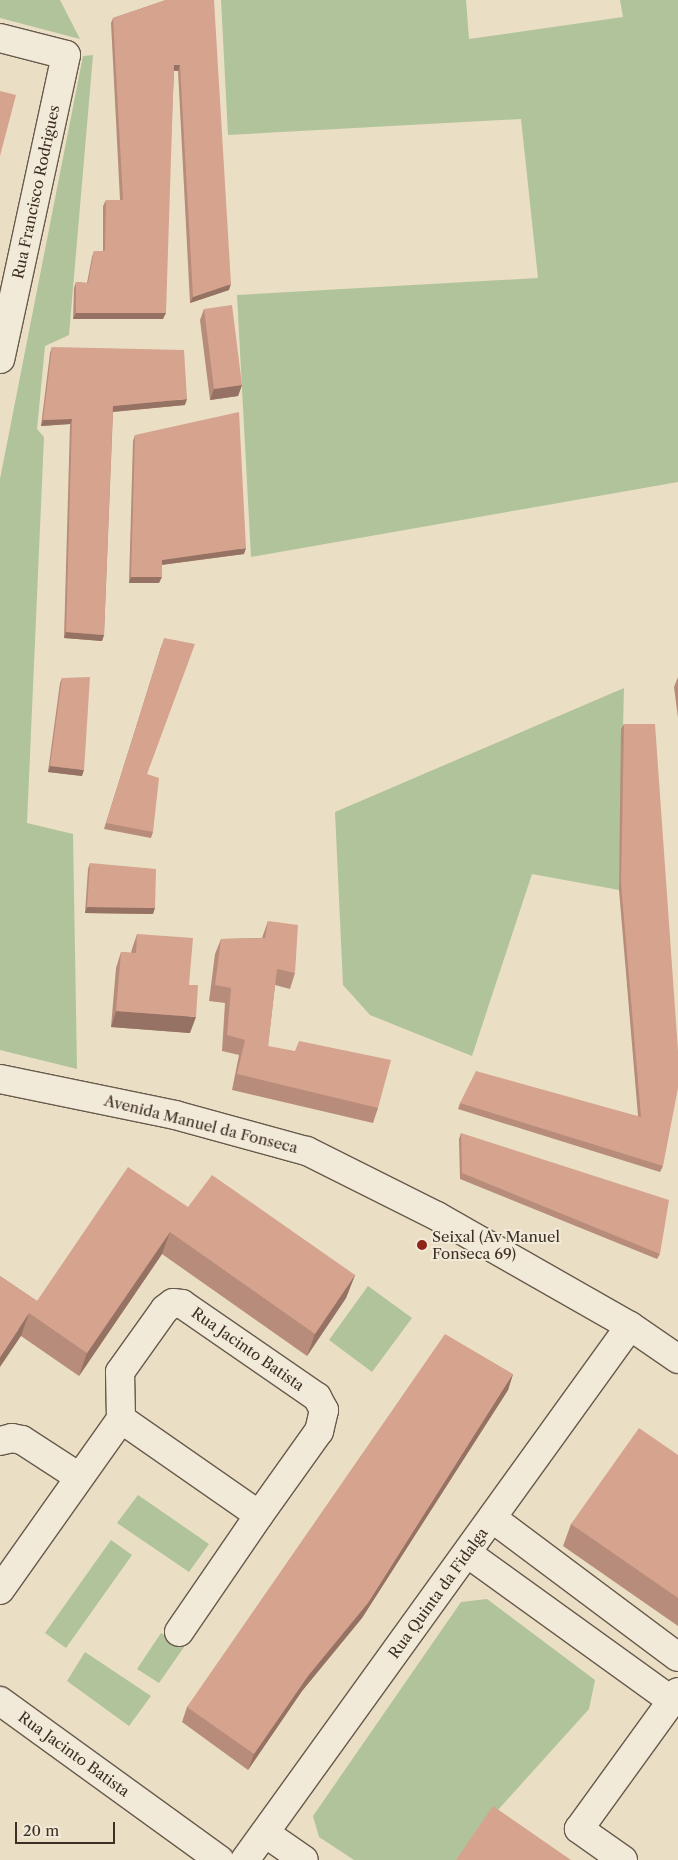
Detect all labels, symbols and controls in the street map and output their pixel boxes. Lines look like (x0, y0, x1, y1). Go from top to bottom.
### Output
street label: Rua Francisco Rodrigues (9, 103, 63, 281)
street label: Avenida Manuel da Fonseca (102, 1091, 300, 1157)
place label: Seixal (Av Manuel Fonseca 69) (432, 1227, 560, 1262)
marker: Seixal (Av Manuel Fonseca 69) (416, 1239, 428, 1251)
street label: Rua Jacinto Batista (188, 1303, 308, 1395)
street label: Rua Quinta da Fidalga (384, 1524, 492, 1662)
street label: Rua Jacinto Batista (15, 1708, 133, 1800)
scale bar (18, 1812, 118, 1844)
text: 20 m (23, 1821, 59, 1840)

